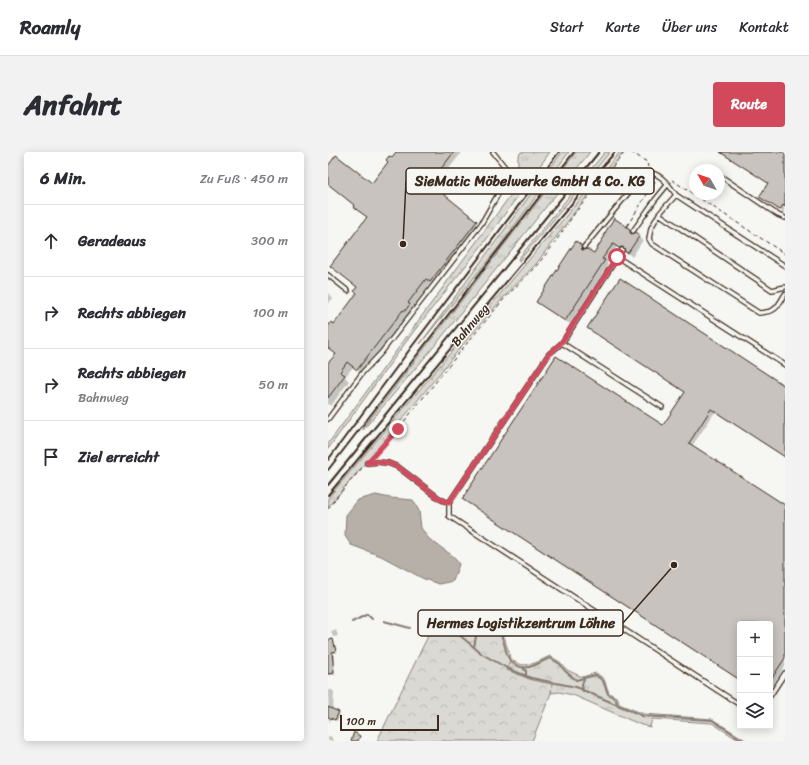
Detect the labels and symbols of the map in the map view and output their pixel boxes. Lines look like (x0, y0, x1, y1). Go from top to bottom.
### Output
north arrow (689, 164, 725, 200)
callout: SieMatic Möbelwerke GmbH & Co. KG (406, 168, 654, 194)
text: SieMatic Möbelwerke GmbH & Co. KG (414, 169, 646, 194)
route start (608, 248, 626, 266)
street label: Bahnweg (445, 298, 495, 352)
route end (389, 420, 407, 438)
callout: Hermes Logistikzentrum Löhne (418, 610, 623, 636)
text: Hermes Logistikzentrum Löhne (426, 611, 616, 636)
scale bar (340, 713, 439, 732)

